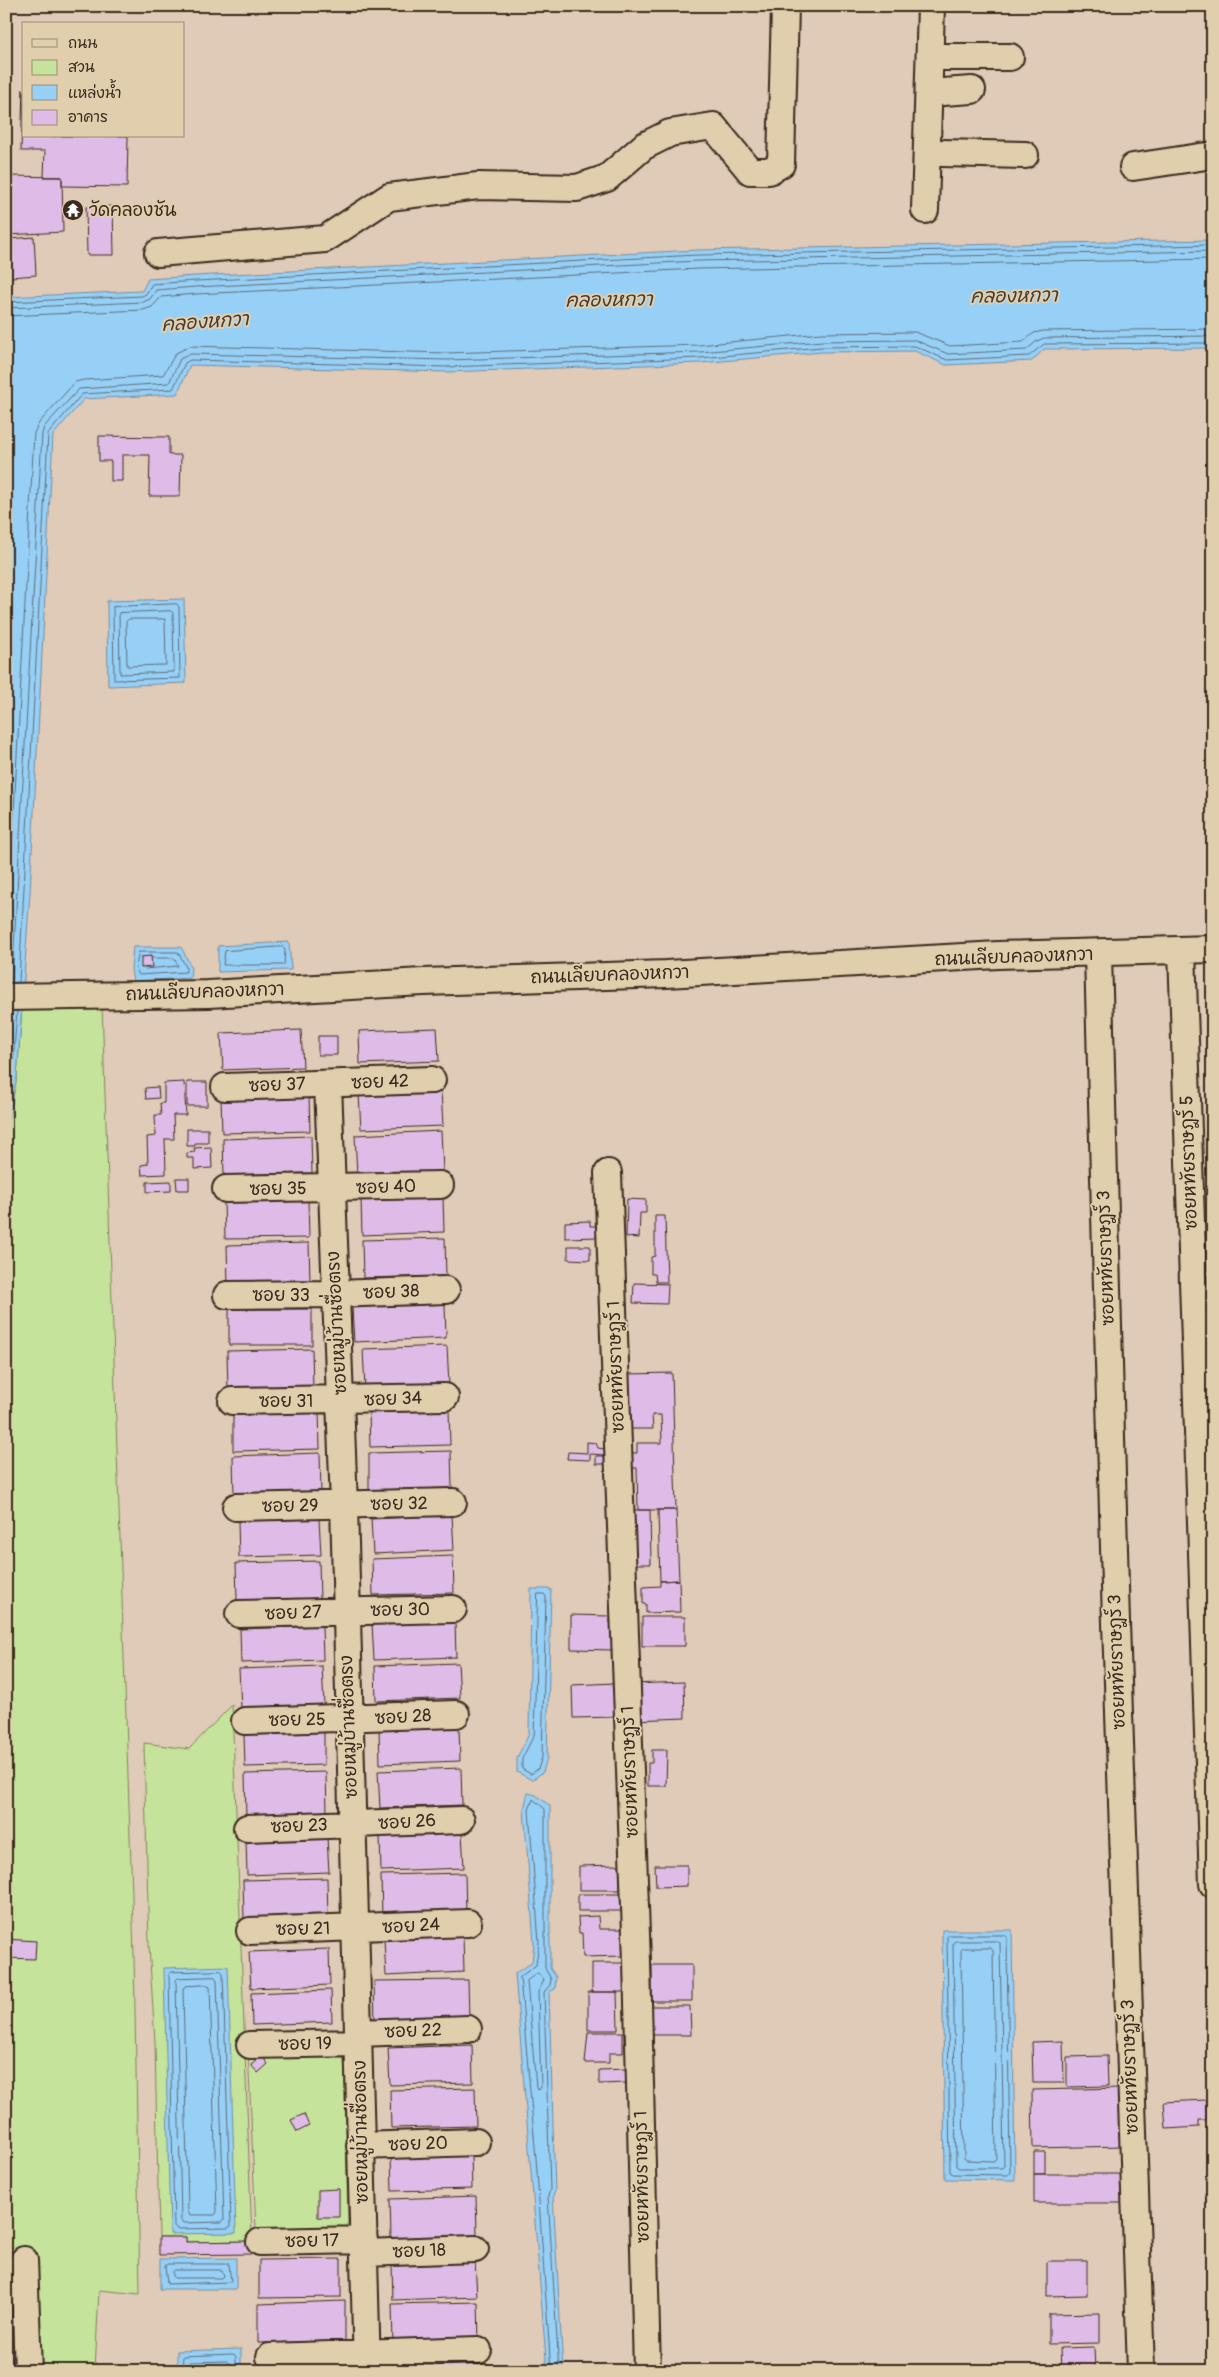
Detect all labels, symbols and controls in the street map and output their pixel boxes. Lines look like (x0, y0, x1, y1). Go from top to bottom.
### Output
legend (22, 22, 185, 138)
text: ถนน (68, 34, 97, 53)
text: สวน (68, 58, 95, 77)
text: แหล่งน้ำ (68, 79, 122, 103)
text: อาคาร (68, 108, 108, 127)
temple icon: วัดคลองชัน (61, 198, 85, 222)
place label: วัดคลองชัน (89, 199, 177, 222)
water label: คลองหกวา (970, 283, 1060, 309)
water label: คลองหกวา (565, 287, 655, 313)
water label: คลองหกวา (161, 307, 251, 337)
street label: ถนนเลียบคลองหกวา (934, 942, 1094, 971)
street label: ถนนเลียบคลองหกวา (530, 960, 690, 989)
street label: ถนนเลียบคลองหกวา (125, 977, 285, 1006)
street label: ซอย 42 (351, 1069, 409, 1095)
street label: ซอย 37 (248, 1072, 306, 1097)
street label: ซอยหทัยราษฎร์ 5 (1173, 1095, 1203, 1231)
street label: ซอย 40 (356, 1174, 416, 1200)
street label: ซอย 35 (249, 1177, 307, 1201)
street label: ซอยหทัยราษฎร์ 3 (1090, 1190, 1120, 1326)
street label: ซอยหมู่บ้านซื่อตรง (315, 1250, 354, 1396)
street label: ซอย 38 (362, 1280, 420, 1304)
street label: ซอย 33 (252, 1284, 310, 1307)
street label: ซอยหทัยราษฎร์ 1 (600, 1300, 630, 1434)
street label: ซอย 34 (364, 1386, 423, 1412)
street label: ซอย 31 (259, 1390, 313, 1413)
street label: ซอย 32 (370, 1492, 428, 1516)
street label: ซอย 29 (261, 1494, 319, 1518)
street label: ซอยหทัยราษฎร์ 3 (1101, 1594, 1131, 1730)
street label: ซอย 30 (370, 1598, 430, 1622)
street label: ซอย 27 (264, 1600, 322, 1625)
street label: ซอยหมู่บ้านซื่อตรง (328, 1655, 365, 1800)
street label: ซอย 28 (374, 1704, 432, 1730)
street label: ซอยหทัยราษฎร์ 1 (614, 1705, 644, 1839)
street label: ซอย 25 (268, 1708, 326, 1732)
street label: ซอย 26 (377, 1809, 437, 1835)
street label: ซอย 23 (270, 1814, 328, 1838)
street label: ซอย 24 (381, 1913, 441, 1939)
street label: ซอย 21 (276, 1917, 330, 1941)
street label: ซอยหทัยราษฎร์ 3 (1114, 1999, 1144, 2135)
street label: ซอย 22 (384, 2019, 442, 2043)
street label: ซอย 19 (278, 2032, 332, 2056)
street label: ซอยหมู่บ้านซื่อตรง (341, 2060, 376, 2204)
street label: ซอยหทัยราษฎร์ 1 (627, 2111, 655, 2243)
street label: ซอย 20 (388, 2131, 448, 2157)
street label: ซอย 17 (285, 2229, 340, 2253)
street label: ซอย 18 (392, 2239, 446, 2263)

